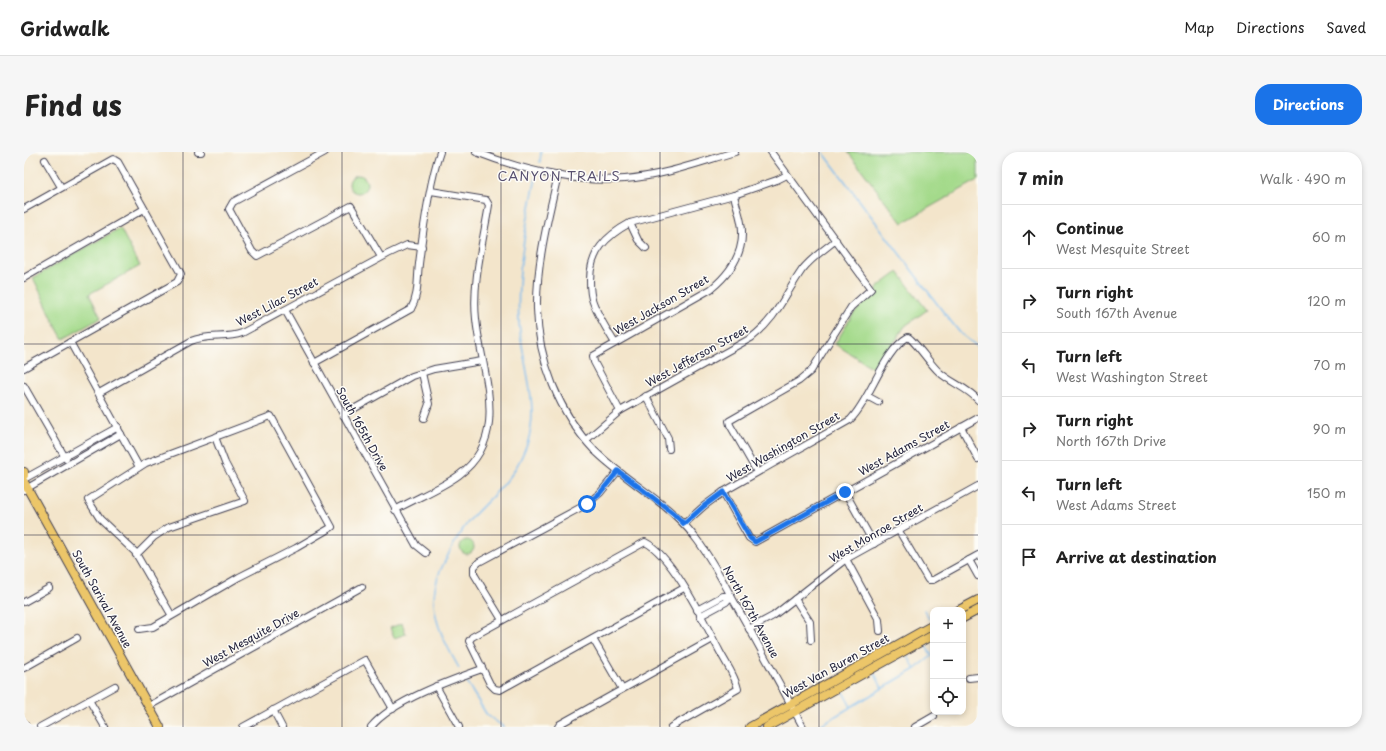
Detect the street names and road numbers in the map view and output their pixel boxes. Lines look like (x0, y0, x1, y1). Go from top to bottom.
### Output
street label: West Jackson Street (610, 270, 712, 339)
street label: West Lilac Street (233, 273, 321, 330)
street label: West Jefferson Street (642, 320, 752, 391)
street label: South 165th Drive (332, 384, 393, 474)
street label: West Washington Street (723, 407, 843, 486)
street label: West Adams Street (855, 415, 953, 480)
street label: West Monroe Street (826, 498, 926, 566)
street label: South Sarival Avenue (68, 546, 137, 651)
street label: North 167th Avenue (719, 562, 784, 661)
street label: West Mesquite Drive (199, 604, 302, 671)
street label: West Van Buren Street (779, 629, 893, 702)

